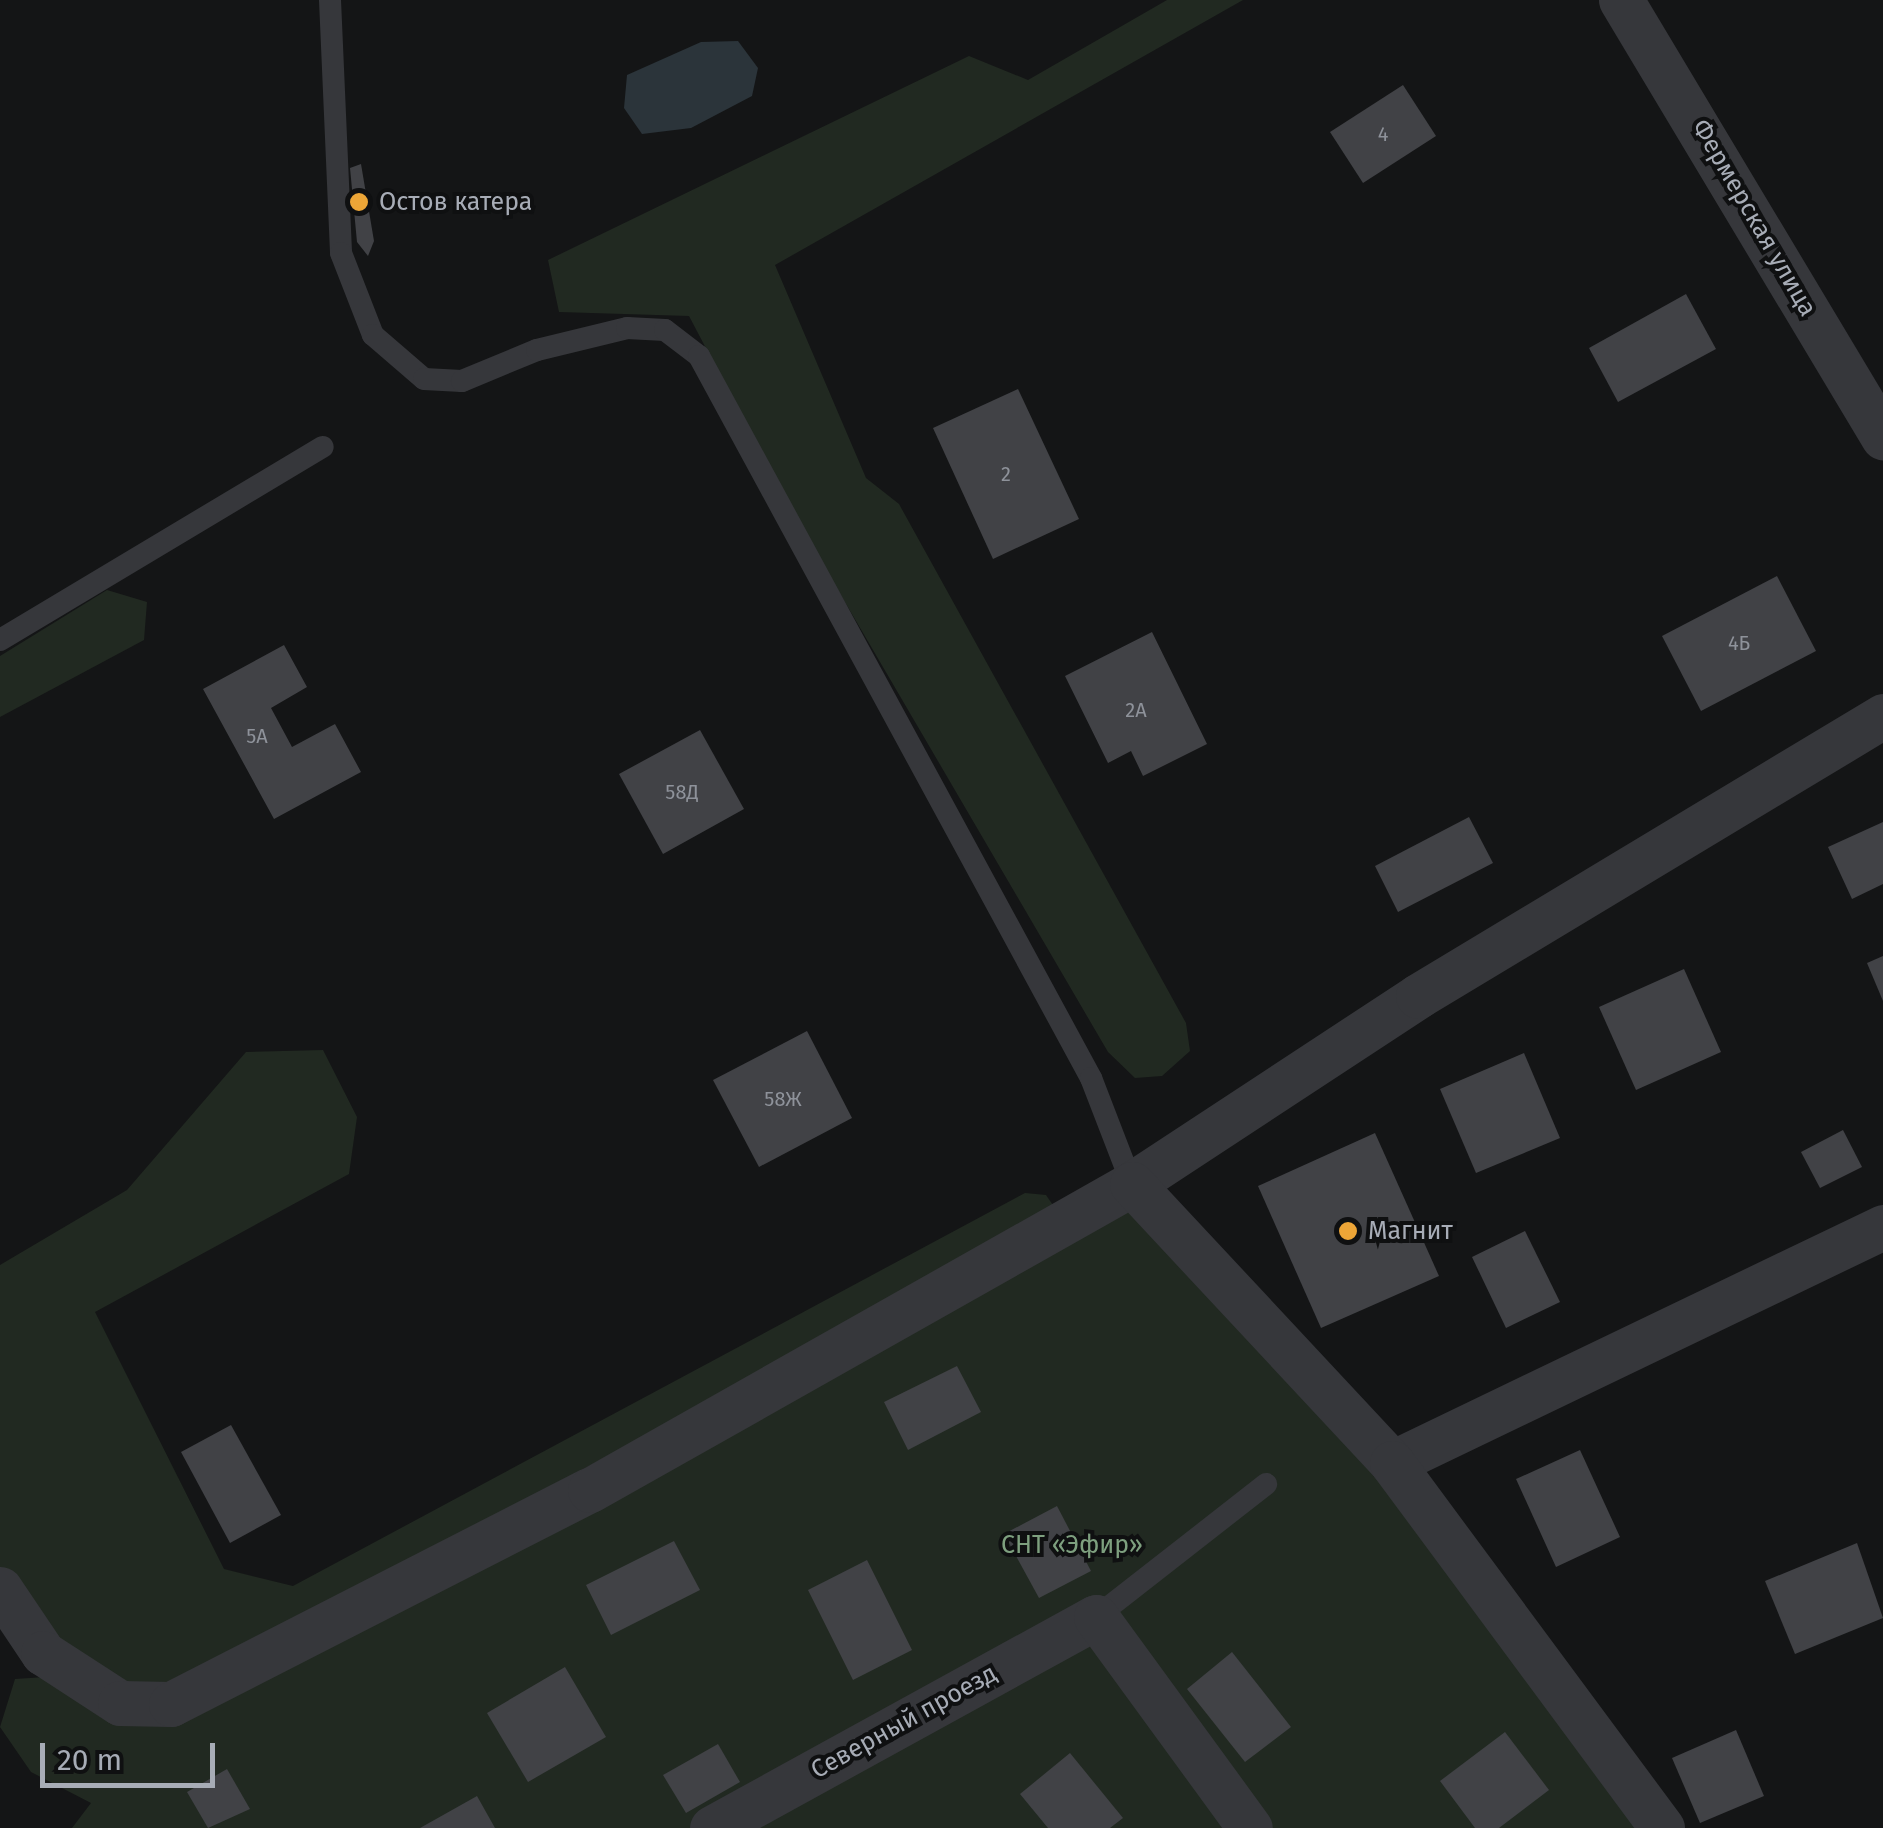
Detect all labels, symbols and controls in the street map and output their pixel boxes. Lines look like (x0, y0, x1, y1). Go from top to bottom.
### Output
street label: Фермерская улица (1685, 114, 1823, 322)
house number: 4 (1378, 122, 1388, 146)
place label: Остов катера (379, 187, 532, 217)
marker: Остов катера (348, 191, 370, 213)
house number: 2 (1001, 462, 1011, 486)
house number: 4Б (1728, 631, 1750, 655)
house number: 2А (1125, 698, 1147, 722)
house number: 5А (246, 724, 268, 748)
house number: 58Д (665, 780, 699, 804)
house number: 58Ж (764, 1087, 802, 1111)
place label: Магнит (1368, 1216, 1453, 1246)
marker: Магнит (1337, 1220, 1359, 1242)
park label: СНТ «Эфир» (1001, 1530, 1143, 1560)
street label: Северный проезд (806, 1659, 1002, 1785)
scale bar (45, 1723, 220, 1785)
text: 20 m (57, 1742, 122, 1778)

